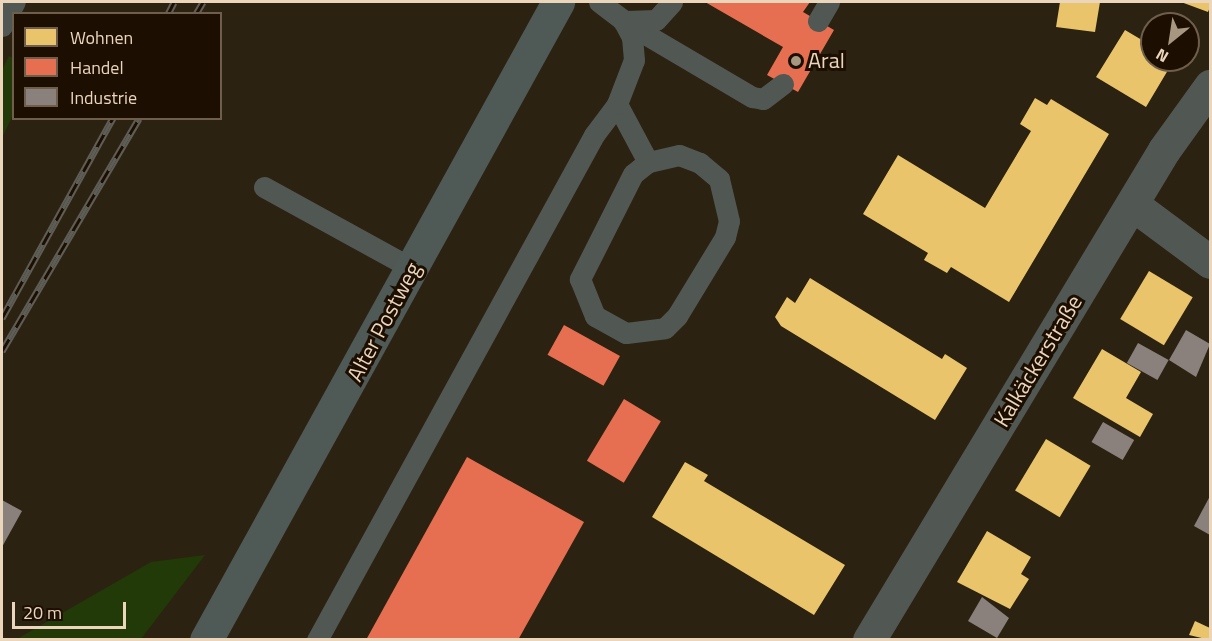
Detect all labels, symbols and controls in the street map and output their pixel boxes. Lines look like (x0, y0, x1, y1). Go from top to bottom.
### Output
legend (12, 12, 222, 120)
north arrow (1140, 12, 1200, 72)
text: Wohnen (70, 24, 133, 51)
text: N (1151, 43, 1173, 69)
place label: Aral (808, 48, 845, 74)
text: Handel (70, 54, 124, 81)
marker: Aral (789, 54, 803, 68)
text: Industrie (70, 84, 137, 111)
street label: Alter Postweg (342, 258, 426, 386)
street label: Kalkäckerstraße (988, 290, 1088, 432)
scale bar (15, 590, 129, 628)
text: 20 m (23, 599, 62, 626)

